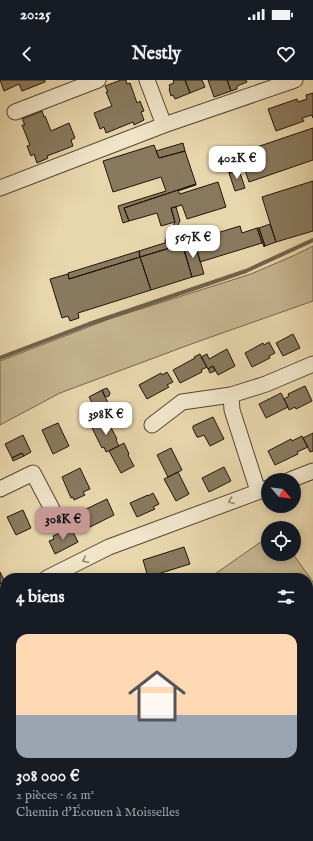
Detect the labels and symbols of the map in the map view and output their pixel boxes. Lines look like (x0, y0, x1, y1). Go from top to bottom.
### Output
pin: 402K € (204, 146, 270, 180)
pin: 567K € (160, 225, 226, 259)
pin: 398K € (73, 402, 139, 436)
north arrow (261, 473, 301, 513)
one-way arrow (228, 497, 235, 505)
pin: 308K € (30, 507, 96, 541)
one-way arrow (81, 555, 89, 562)

